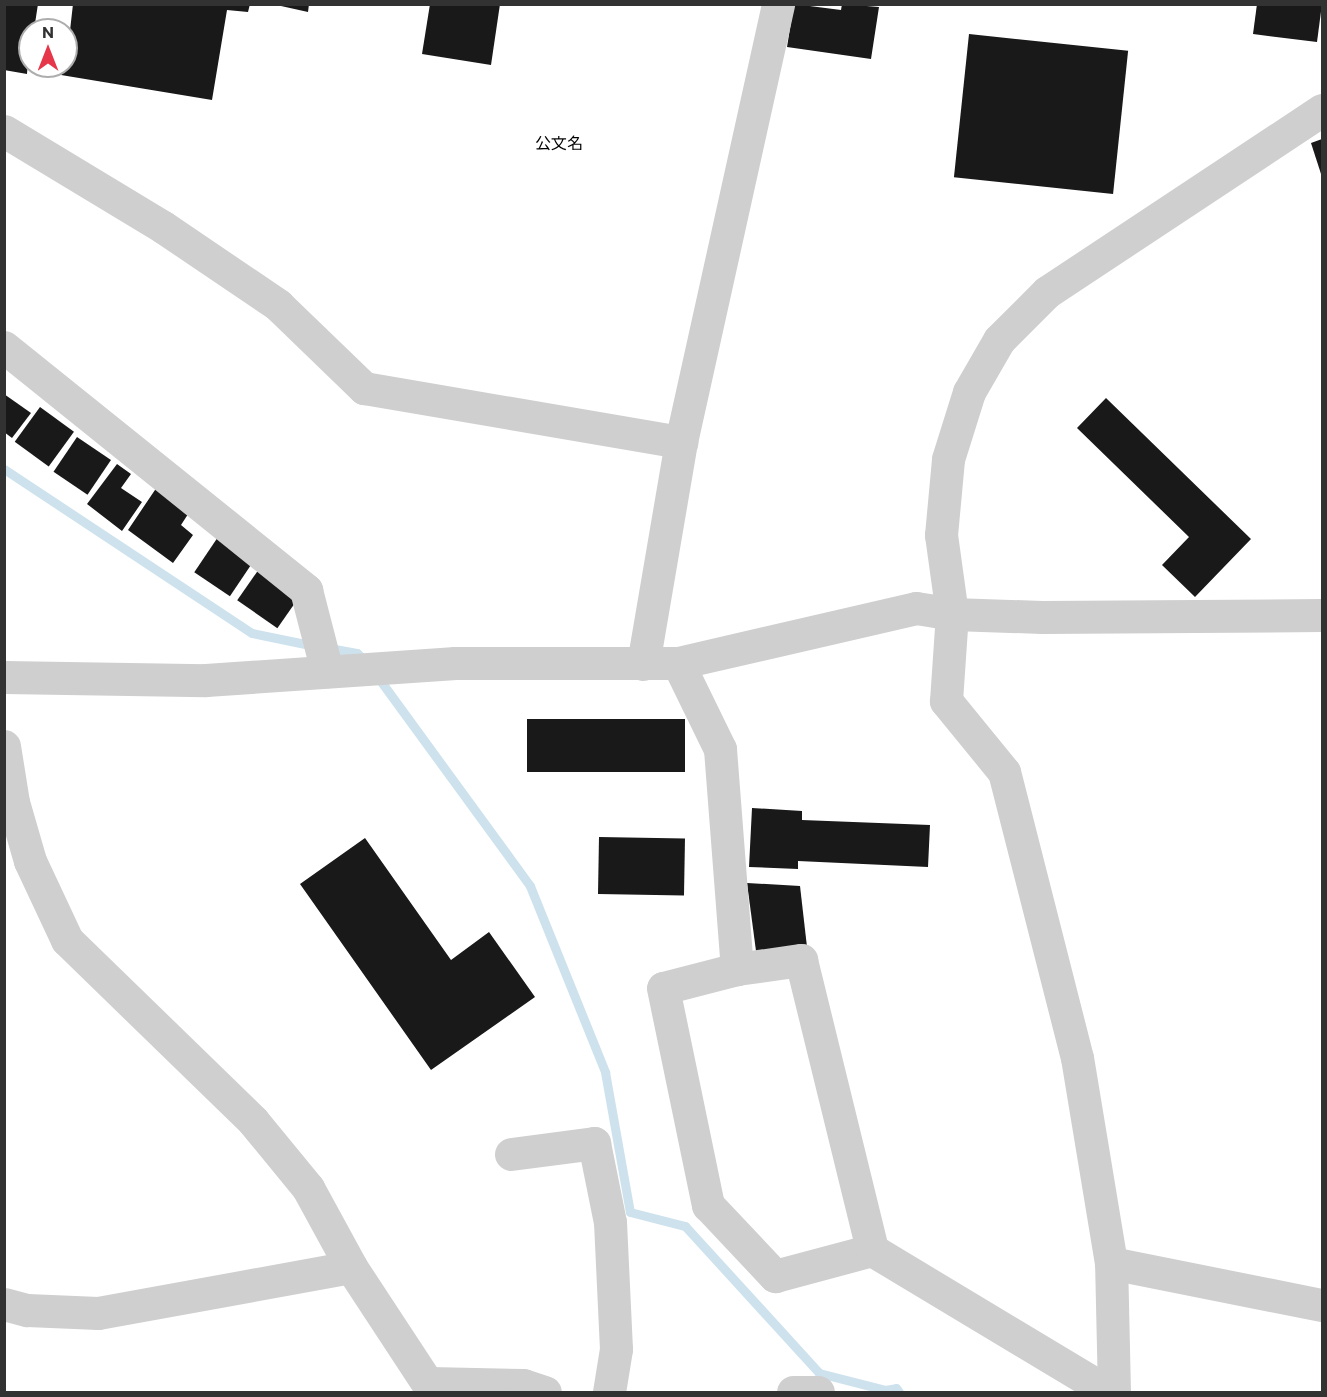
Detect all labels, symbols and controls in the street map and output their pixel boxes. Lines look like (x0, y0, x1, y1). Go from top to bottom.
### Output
north arrow (18, 18, 78, 78)
text: N (42, 22, 54, 41)
district label: 公文名 (535, 133, 583, 153)

